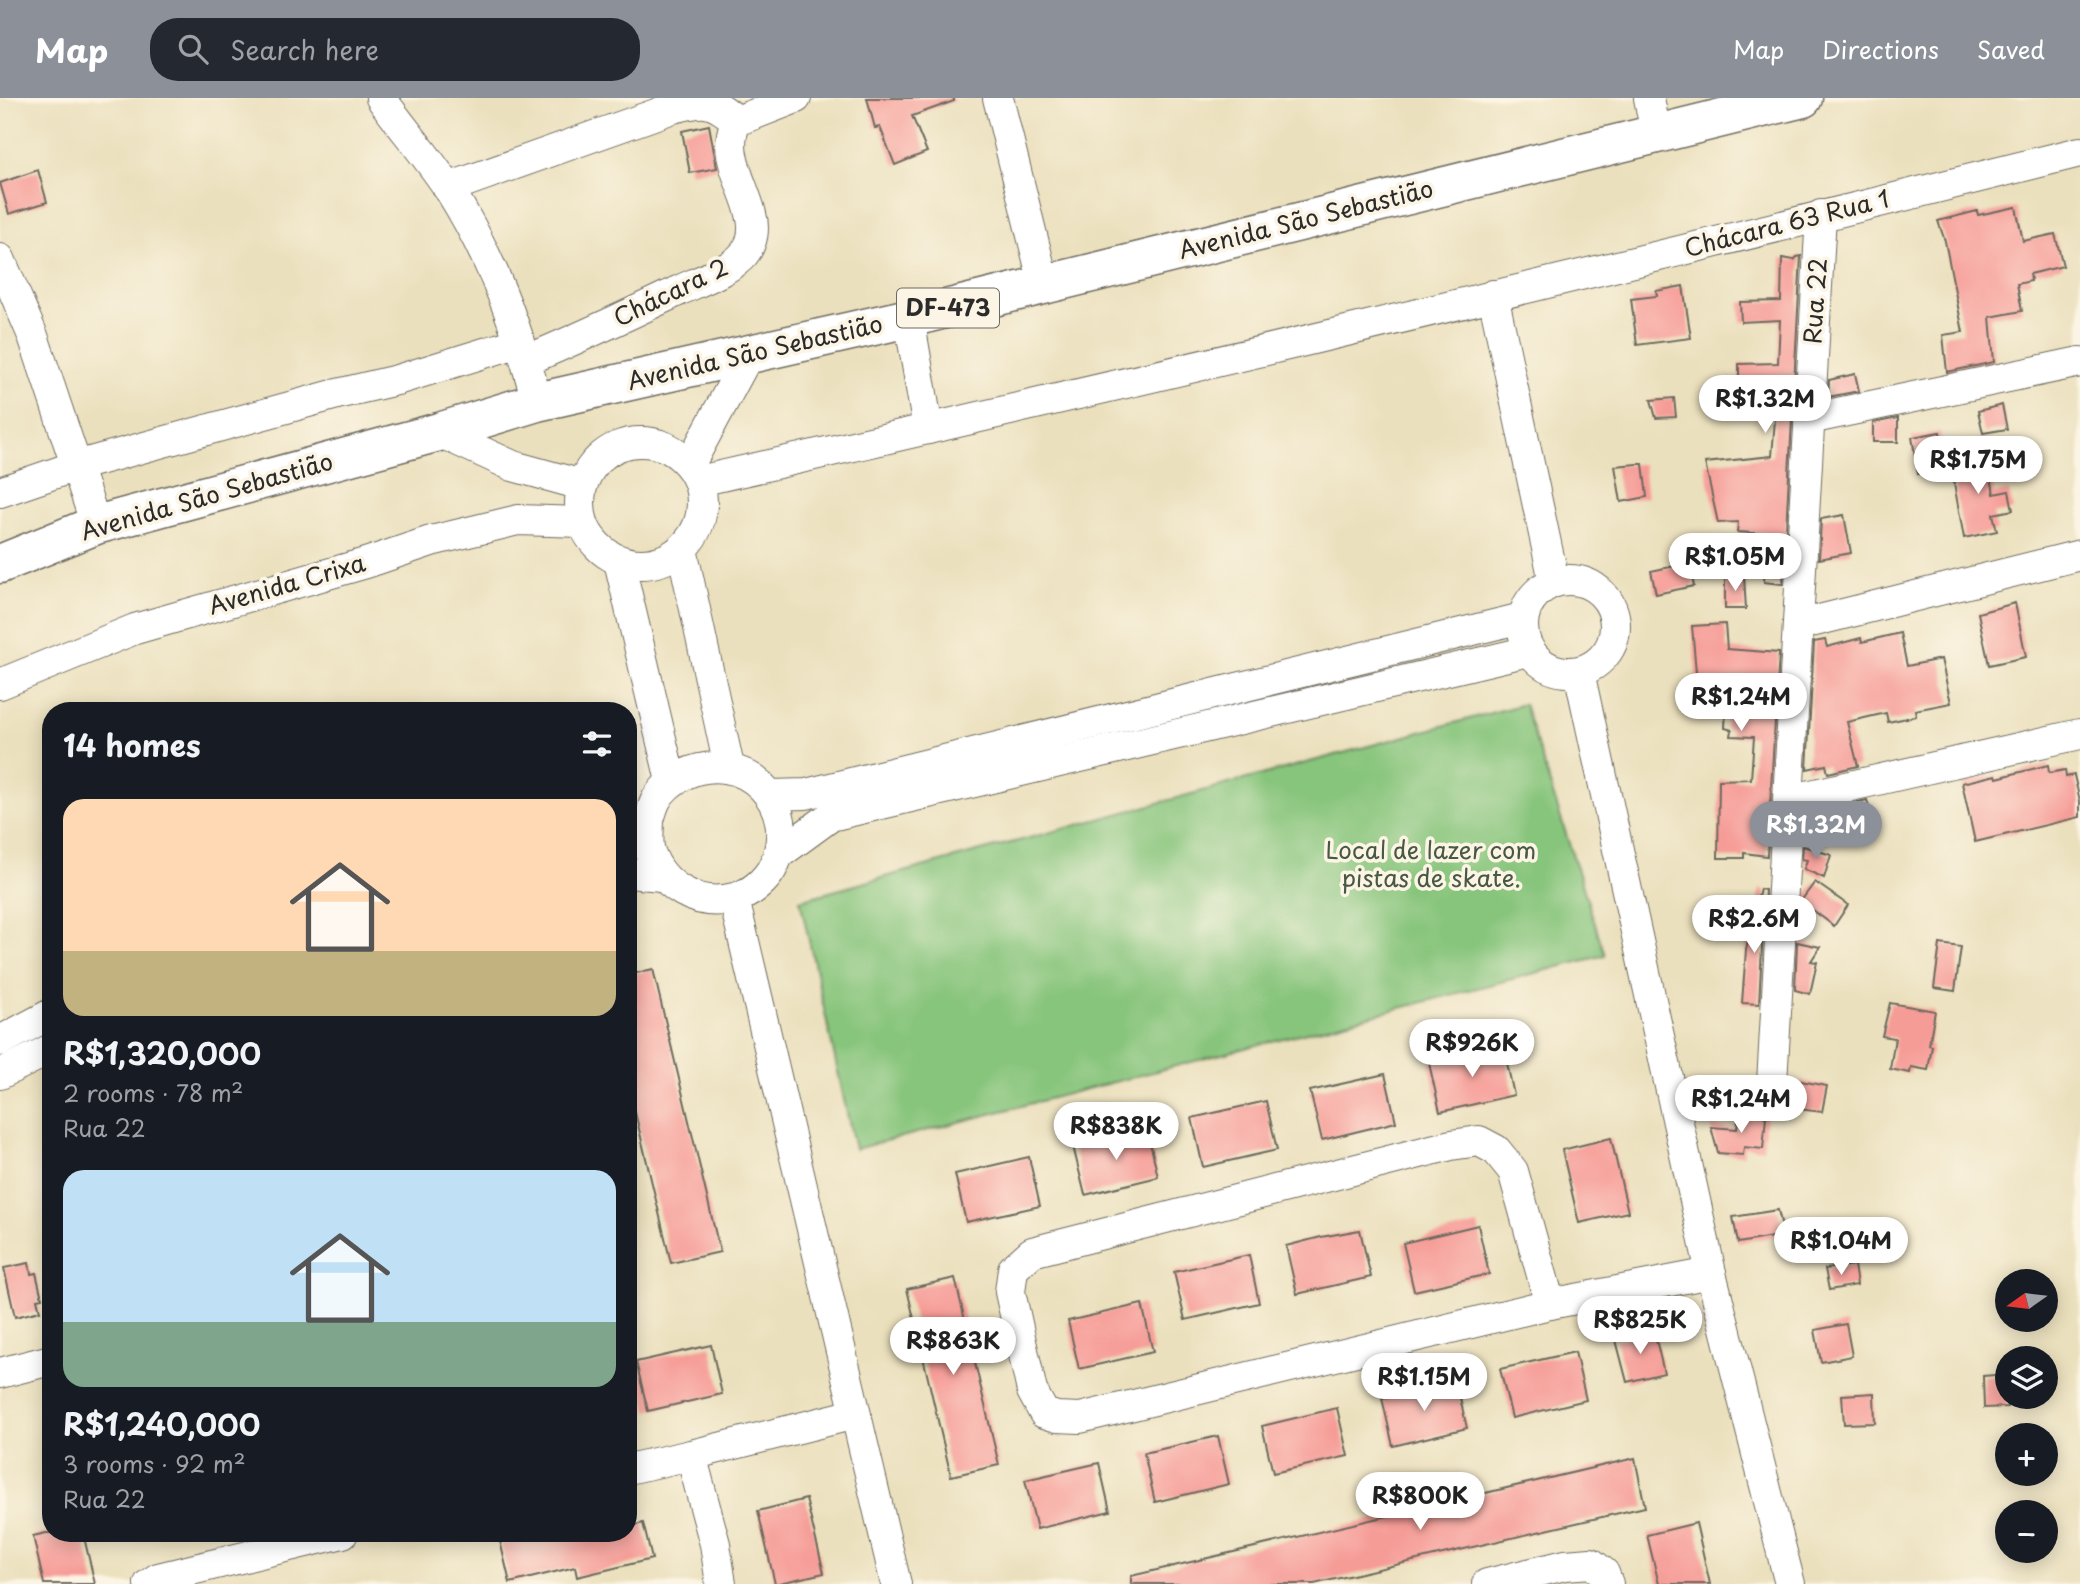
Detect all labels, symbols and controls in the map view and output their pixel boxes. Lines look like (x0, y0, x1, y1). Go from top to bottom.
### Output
search box (150, 18, 640, 81)
text: Map (35, 24, 108, 74)
icon: search (174, 30, 212, 68)
text: Search here (230, 30, 379, 69)
text: Map (1733, 31, 1784, 67)
text: Directions (1822, 31, 1939, 67)
text: Saved (1977, 31, 2045, 67)
street label: Avenida São Sebastião (1175, 169, 1436, 267)
street label: Chácara 63 Rua 1 (1680, 179, 1893, 265)
street label: Chácara 2 (607, 248, 734, 334)
street label: Rua 22 (1793, 257, 1835, 345)
road number: DF-473 (897, 288, 999, 328)
street label: Avenida São Sebastião (623, 304, 886, 398)
pin: R$1.32M (1700, 376, 1830, 435)
text: R$1.32M (1715, 380, 1815, 415)
pin: R$1.75M (1913, 436, 2043, 496)
text: R$1.75M (1930, 441, 2026, 476)
street label: Avenida São Sebastião (76, 442, 337, 548)
pin: R$1.05M (1670, 533, 1800, 593)
text: R$1.05M (1685, 538, 1785, 573)
street label: Avenida Crixa (204, 543, 369, 623)
pin: R$1.24M (1676, 674, 1806, 733)
text: R$1.24M (1691, 678, 1791, 713)
text: 14 homes (63, 722, 201, 767)
icon: filters (578, 725, 616, 763)
pin: R$1.32M (1751, 802, 1881, 861)
text: R$1.32M (1766, 806, 1866, 841)
park label: Local de lazer com pistas de skate. (1326, 831, 1536, 895)
icon: home (277, 844, 403, 970)
pin: R$2.6M (1697, 896, 1811, 955)
text: R$2.6M (1708, 900, 1800, 935)
pin: R$926K (1415, 1020, 1529, 1079)
text: R$926K (1425, 1024, 1519, 1059)
text: R$1,320,000 (63, 1030, 261, 1075)
text: 2 rooms · 78 m² (63, 1075, 243, 1110)
pin: R$1.24M (1676, 1076, 1806, 1135)
text: R$1.24M (1691, 1080, 1791, 1115)
pin: R$838K (1059, 1102, 1173, 1162)
text: R$838K (1070, 1107, 1162, 1142)
text: Rua 22 (63, 1110, 146, 1145)
icon: home (277, 1215, 403, 1341)
pin: R$1.04M (1776, 1218, 1906, 1277)
text: R$1.04M (1790, 1222, 1892, 1257)
north arrow (1995, 1269, 2058, 1332)
map controls (1995, 1269, 2058, 1563)
pin: R$825K (1583, 1296, 1697, 1356)
text: R$825K (1593, 1301, 1687, 1336)
pin: R$863K (896, 1318, 1010, 1377)
text: R$863K (906, 1322, 1000, 1357)
button: layers (1995, 1346, 2058, 1409)
pin: R$1.15M (1359, 1354, 1489, 1413)
text: R$1.15M (1377, 1358, 1471, 1393)
text: R$1,240,000 (63, 1401, 260, 1446)
button: + (1995, 1423, 2058, 1486)
text: 3 rooms · 92 m² (63, 1446, 246, 1481)
pin: R$800K (1363, 1472, 1477, 1532)
text: R$800K (1372, 1477, 1468, 1512)
text: Rua 22 (63, 1481, 146, 1516)
button: − (1995, 1500, 2058, 1563)

